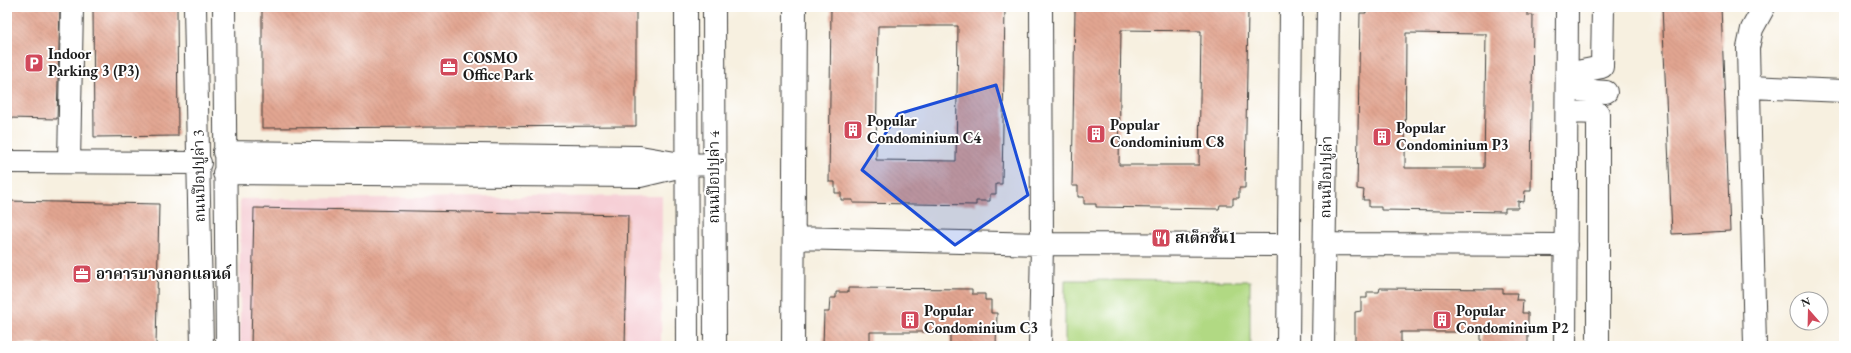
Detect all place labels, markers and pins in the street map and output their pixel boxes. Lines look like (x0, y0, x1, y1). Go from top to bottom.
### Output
place label: Indoor Parking 3 (P3) (48, 44, 140, 80)
place label: COSMO Office Park (463, 48, 534, 84)
parking icon: Indoor Parking 3 (P3) (23, 52, 45, 74)
office icon: COSMO Office Park (438, 56, 460, 78)
place label: Popular Condominium C4 (867, 111, 982, 147)
place label: Popular Condominium C8 (1110, 115, 1224, 151)
place label: Popular Condominium P3 (1396, 118, 1509, 154)
building icon: Popular Condominium C4 (842, 119, 864, 141)
building icon: Popular Condominium C8 (1085, 123, 1107, 145)
building icon: Popular Condominium P3 (1371, 126, 1393, 148)
restaurant icon: สเต็กชั้น1 (1150, 227, 1172, 249)
place label: สเต็กชั้น1 (1175, 227, 1236, 247)
office icon: อาคารบางกอกแลนด์ (71, 263, 93, 285)
place label: อาคารบางกอกแลนด์ (96, 264, 232, 283)
place label: Popular Condominium C3 (924, 301, 1038, 337)
place label: Popular Condominium P2 (1456, 301, 1569, 337)
building icon: Popular Condominium C3 (899, 309, 921, 331)
building icon: Popular Condominium P2 (1431, 309, 1453, 331)

